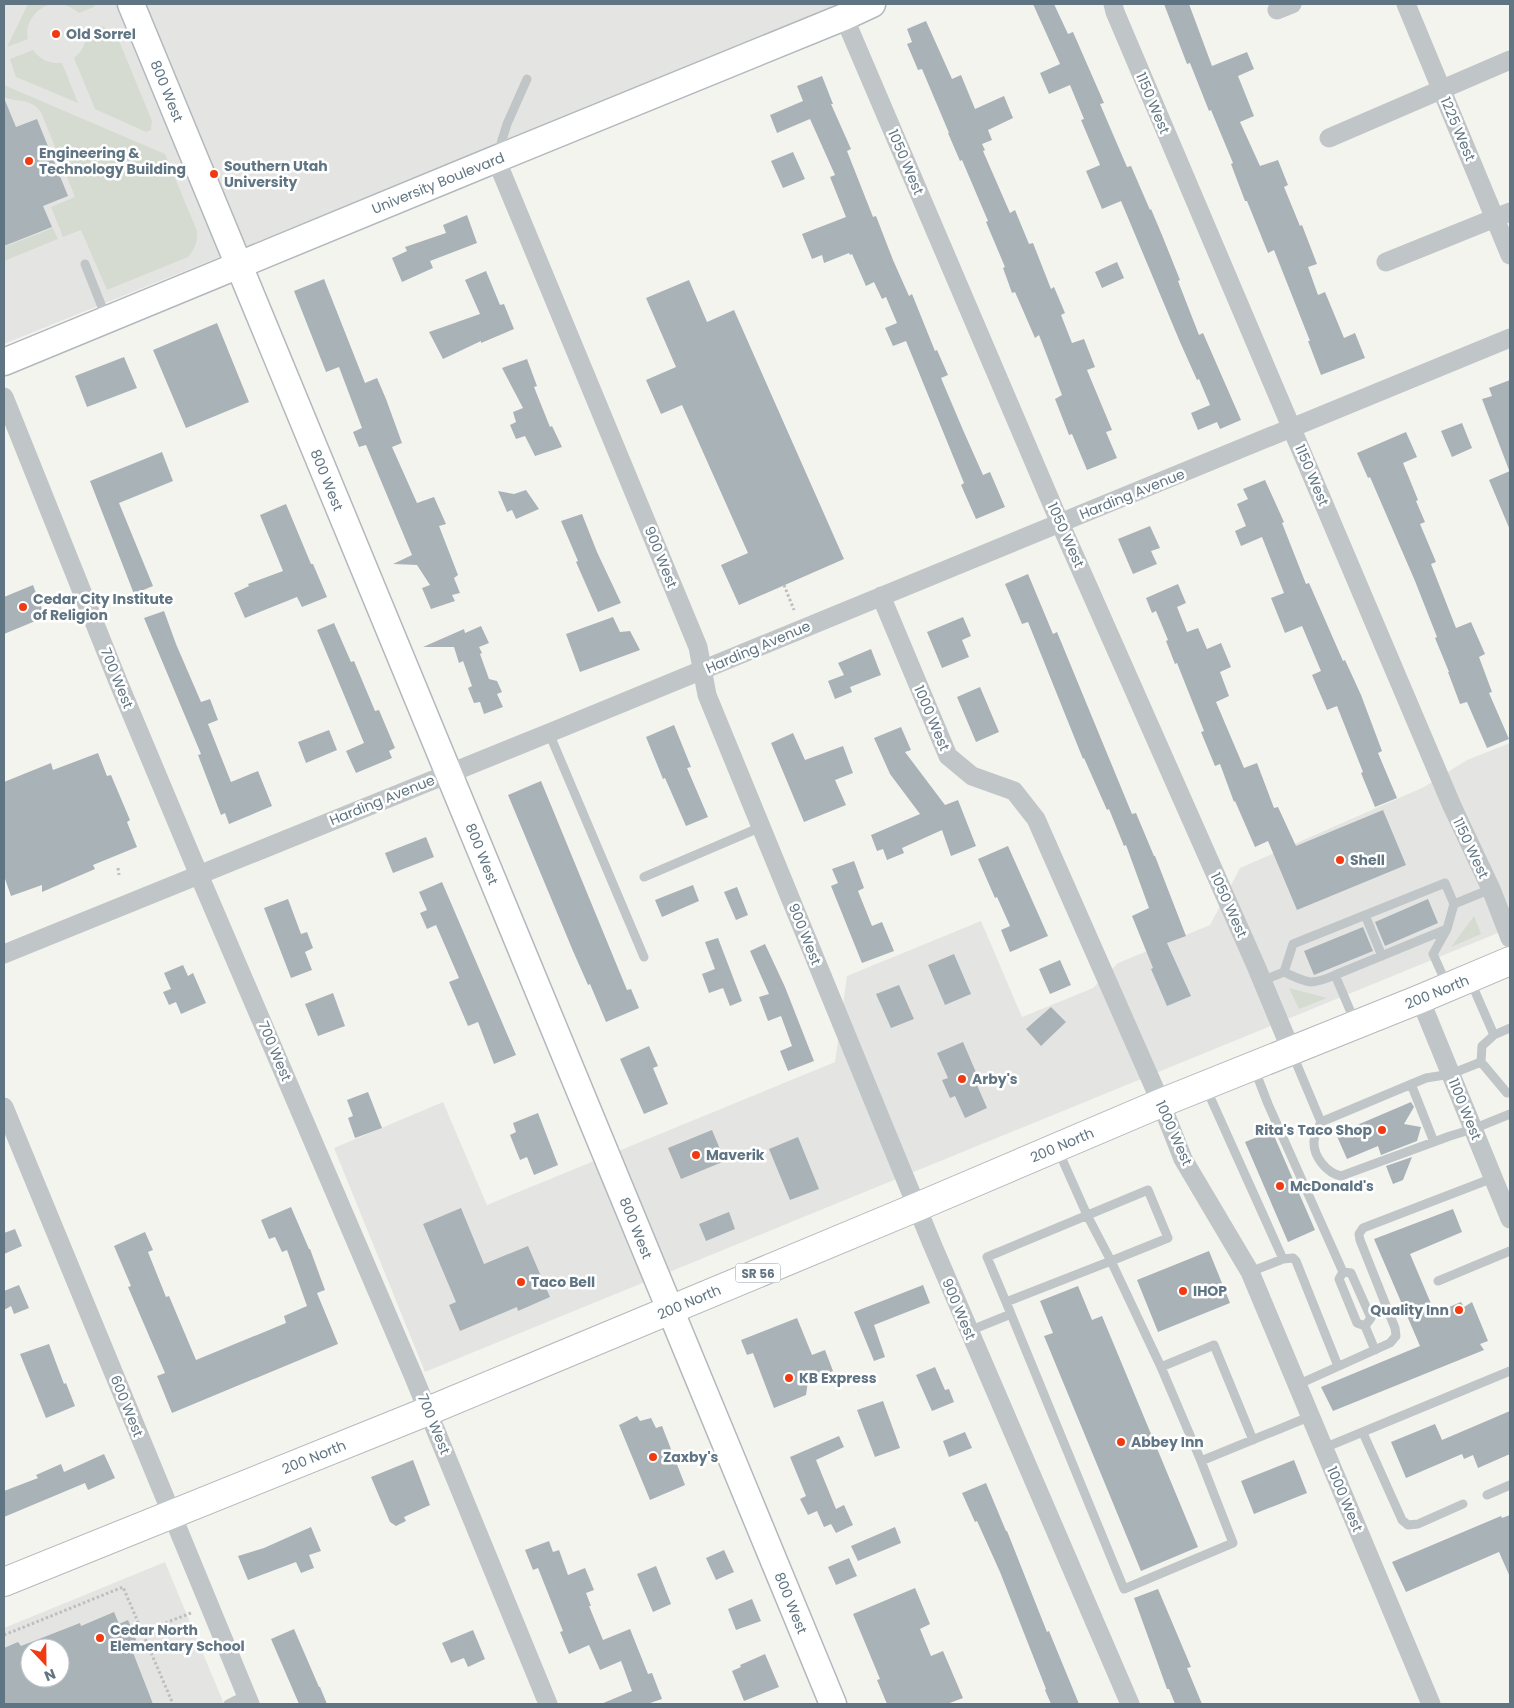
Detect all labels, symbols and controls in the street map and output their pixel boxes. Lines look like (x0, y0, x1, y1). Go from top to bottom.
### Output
place label: Old Sorrel (66, 24, 136, 44)
marker: Old Sorrel (50, 28, 62, 40)
street label: 800 West (146, 57, 188, 125)
street label: 1150 West (1131, 69, 1175, 137)
street label: 1225 West (1436, 94, 1480, 164)
street label: 1050 West (883, 126, 929, 198)
place label: Engineering & Technology Building (39, 143, 186, 179)
street label: University Boulevard (369, 147, 507, 219)
marker: Engineering & Technology Building (23, 155, 35, 167)
place label: Southern Utah University (224, 156, 328, 192)
marker: Southern Utah University (208, 168, 220, 180)
street label: 1150 West (1290, 441, 1334, 509)
street label: 800 West (306, 446, 348, 514)
street label: Harding Avenue (1076, 464, 1188, 524)
street label: 1050 West (1043, 499, 1089, 571)
street label: 900 West (640, 523, 682, 591)
place label: Cedar City Institute of Religion (33, 589, 174, 625)
marker: Cedar City Institute of Religion (17, 601, 29, 613)
street label: Harding Avenue (703, 616, 814, 678)
street label: 700 West (96, 645, 138, 711)
street label: 1000 West (909, 682, 955, 754)
street label: Harding Avenue (326, 770, 438, 830)
street label: 1150 West (1448, 814, 1494, 882)
street label: 800 West (461, 820, 503, 888)
place label: Shell (1350, 850, 1385, 870)
marker: Shell (1334, 854, 1346, 866)
street label: 1050 West (1206, 869, 1252, 941)
street label: 900 West (784, 900, 826, 968)
street label: 200 North (1402, 970, 1472, 1014)
street label: 700 West (253, 1018, 297, 1084)
place label: Arby's (972, 1069, 1018, 1089)
marker: Arby's (956, 1073, 968, 1085)
street label: 1100 West (1444, 1075, 1486, 1143)
street label: 1000 West (1151, 1097, 1197, 1169)
place label: Rita's Taco Shop (1255, 1120, 1372, 1140)
street label: 200 North (1027, 1123, 1097, 1167)
marker: Rita's Taco Shop (1376, 1124, 1388, 1136)
place label: Maverik (706, 1145, 765, 1165)
marker: Maverik (690, 1149, 702, 1161)
place label: McDonald's (1290, 1176, 1374, 1196)
marker: McDonald's (1274, 1180, 1286, 1192)
street label: 800 West (615, 1194, 657, 1262)
road number: SR 56 (736, 1264, 780, 1282)
place label: Taco Bell (531, 1272, 595, 1292)
street label: 900 West (937, 1275, 981, 1343)
marker: Taco Bell (515, 1276, 527, 1288)
street label: 200 North (654, 1280, 724, 1324)
place label: IHOP (1193, 1281, 1227, 1301)
marker: IHOP (1177, 1285, 1189, 1297)
place label: Quality Inn (1370, 1300, 1449, 1320)
marker: Quality Inn (1453, 1304, 1465, 1316)
place label: KB Express (799, 1368, 877, 1388)
street label: 600 West (106, 1372, 148, 1440)
marker: KB Express (783, 1372, 795, 1384)
street label: 700 West (413, 1391, 455, 1457)
place label: Abbey Inn (1131, 1432, 1204, 1452)
street label: 200 North (279, 1435, 349, 1479)
marker: Abbey Inn (1115, 1436, 1127, 1448)
place label: Zaxby's (663, 1447, 719, 1467)
marker: Zaxby's (647, 1451, 659, 1463)
street label: 1000 West (1322, 1463, 1368, 1535)
street label: 800 West (770, 1569, 812, 1637)
place label: Cedar North Elementary School (110, 1620, 245, 1656)
marker: Cedar North Elementary School (94, 1632, 106, 1644)
north arrow (20, 1638, 70, 1688)
text: N (41, 1664, 58, 1686)

